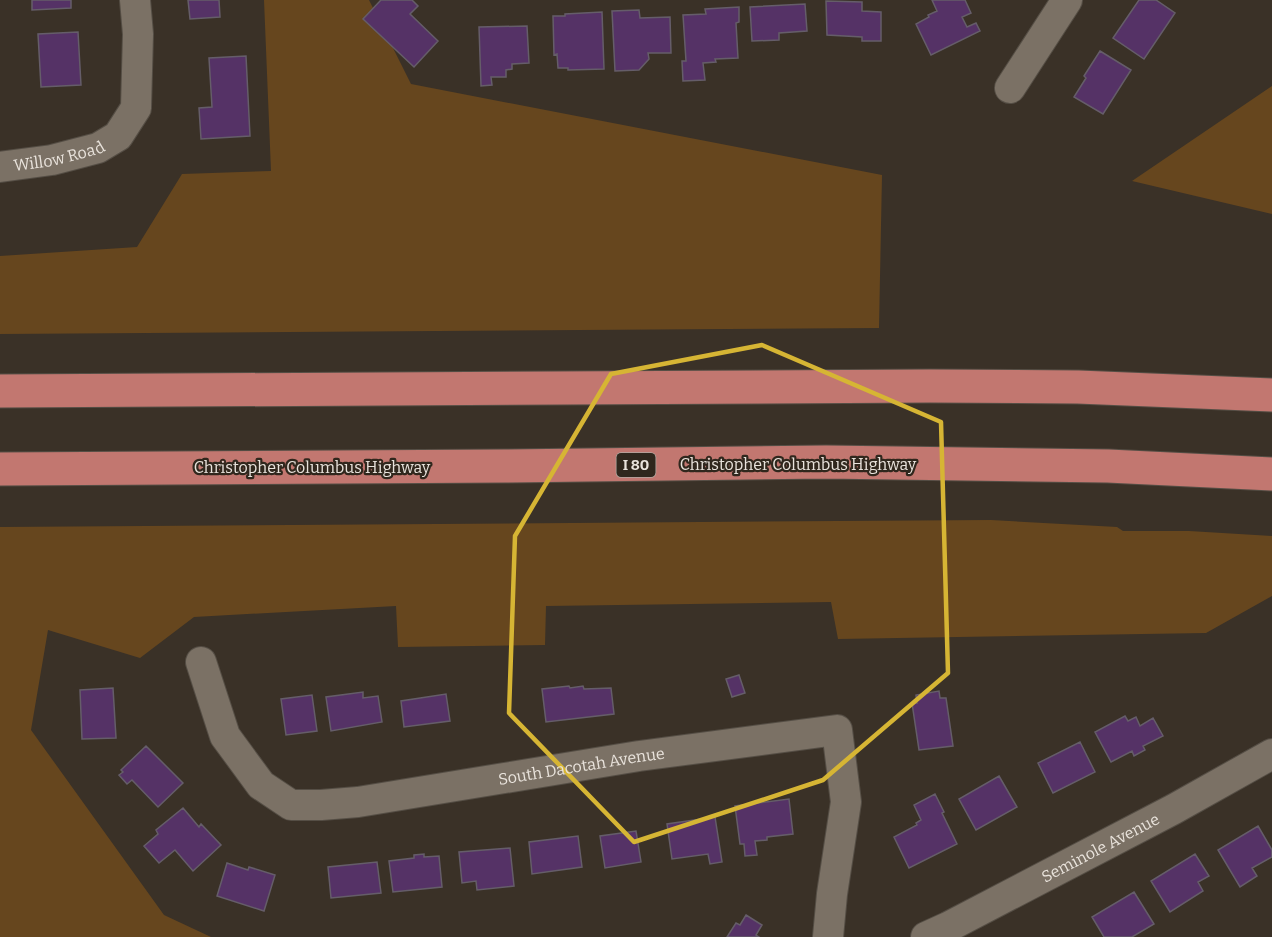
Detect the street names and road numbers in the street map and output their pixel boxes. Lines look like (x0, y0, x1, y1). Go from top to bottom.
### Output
street label: Willow Road (13, 137, 109, 175)
road number: I 80 (616, 453, 656, 477)
street label: Christopher Columbus Highway (680, 455, 917, 474)
street label: Christopher Columbus Highway (194, 458, 431, 477)
street label: South Dacotah Avenue (497, 744, 666, 789)
street label: Seminole Avenue (1038, 809, 1163, 887)

